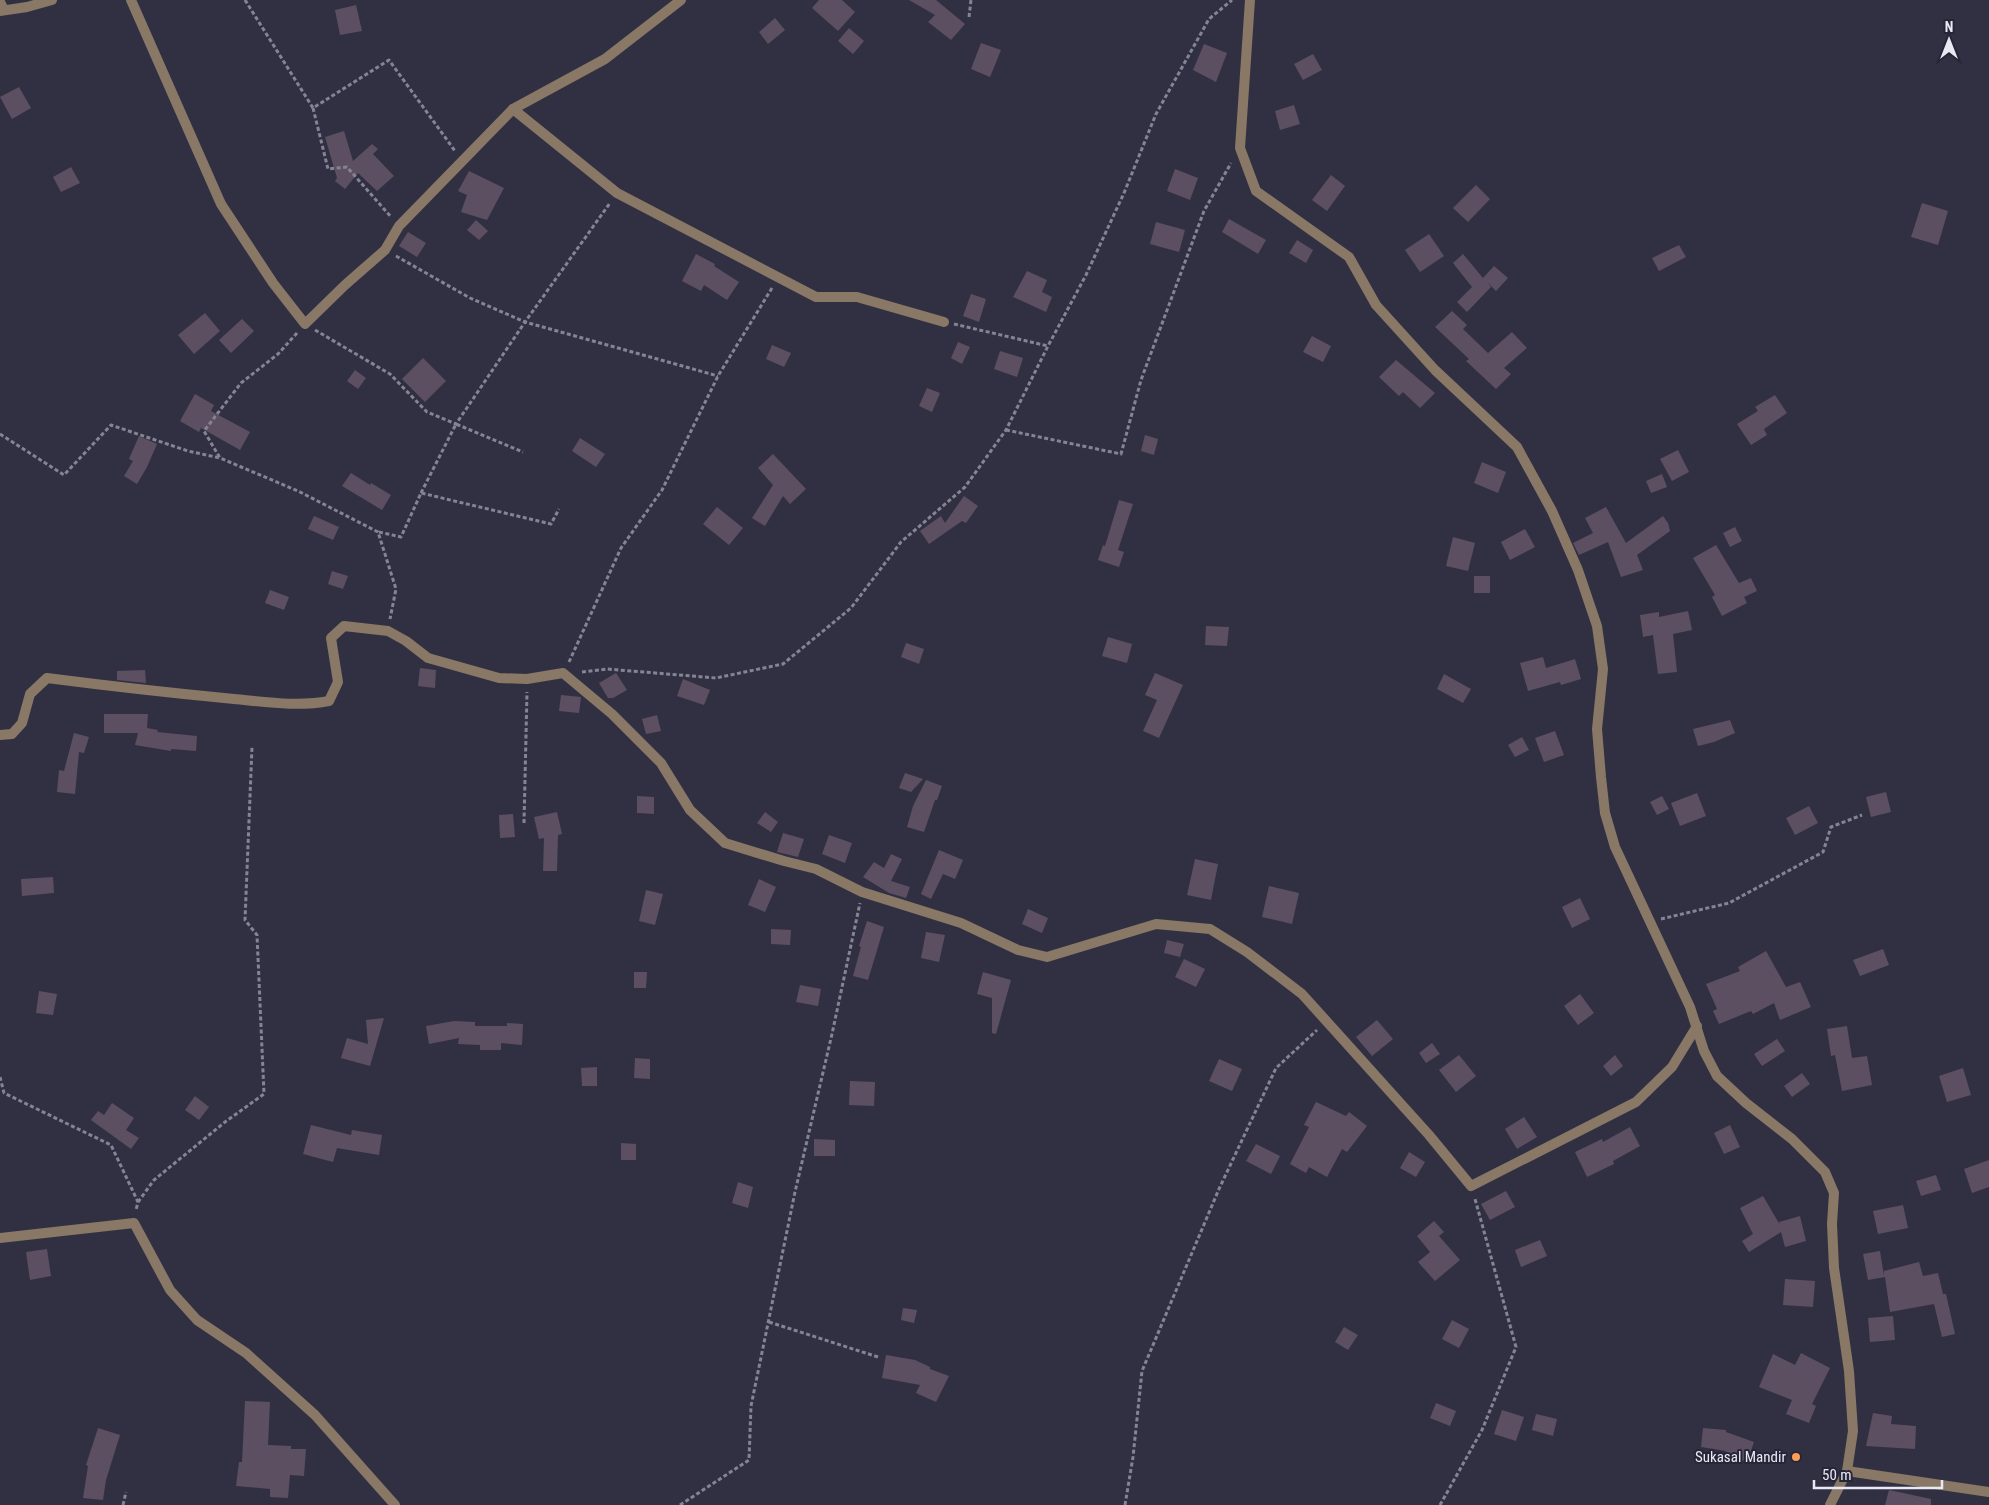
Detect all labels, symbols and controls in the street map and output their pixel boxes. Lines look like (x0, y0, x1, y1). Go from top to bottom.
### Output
north arrow (1924, 15, 1974, 65)
text: N (1945, 19, 1953, 35)
place label: Sukasal Mandir (1695, 1448, 1786, 1466)
marker: Sukasal Mandir (1790, 1451, 1802, 1463)
scale bar (1814, 1458, 1942, 1490)
text: 50 m (1822, 1466, 1852, 1484)

